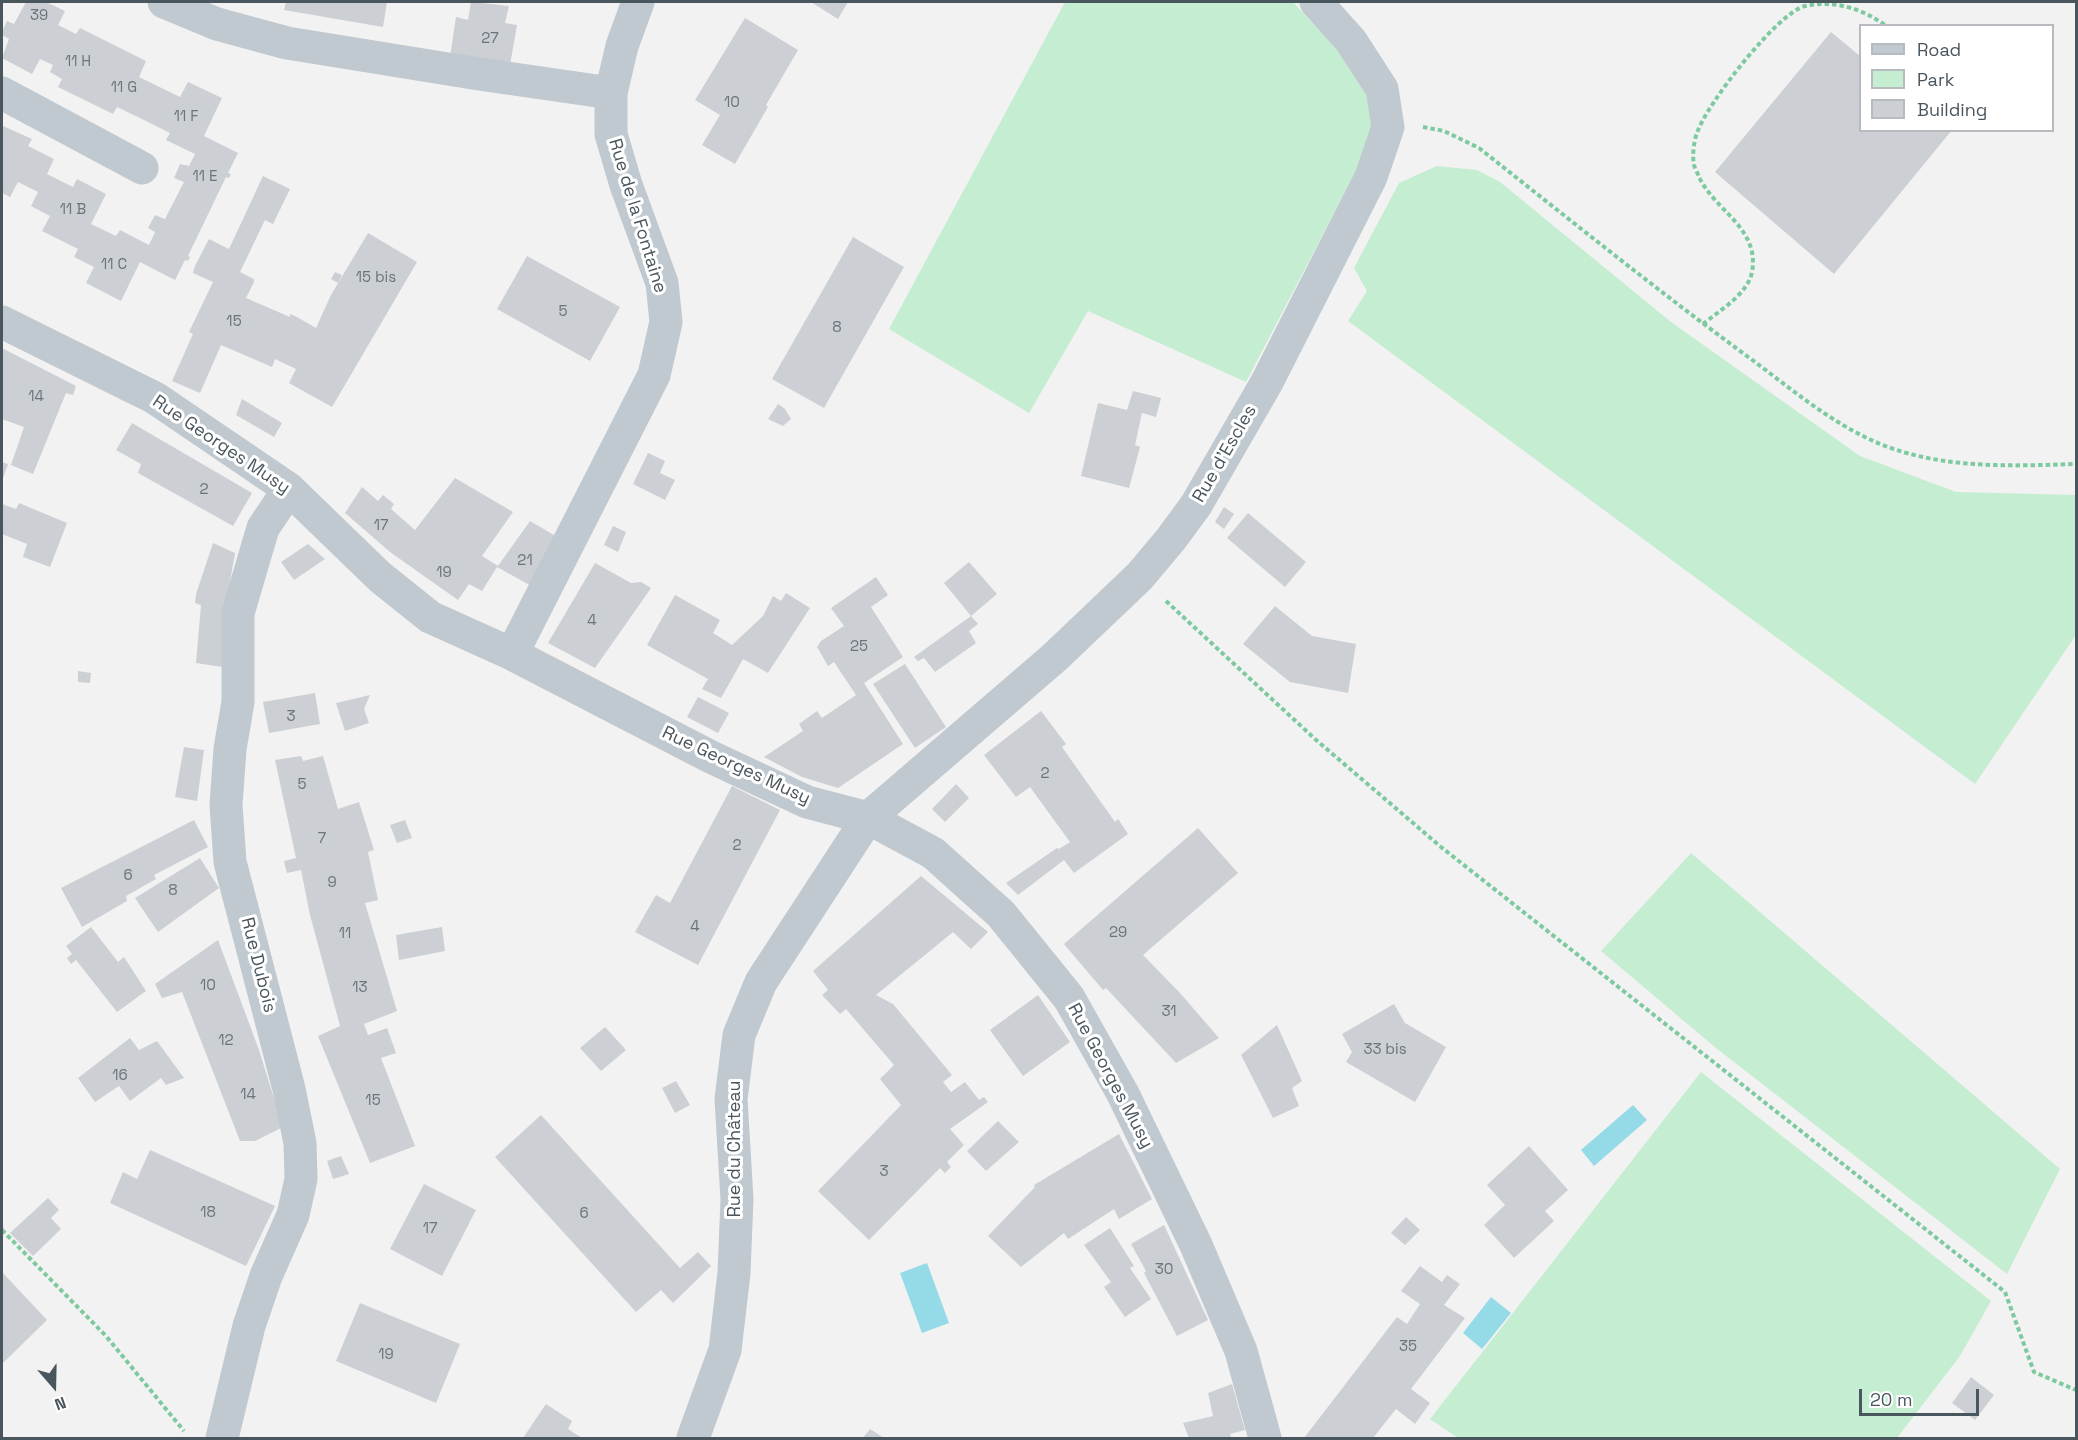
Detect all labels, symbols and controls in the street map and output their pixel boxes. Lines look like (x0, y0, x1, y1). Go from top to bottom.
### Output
house number: 39 (30, 7, 48, 25)
legend (1859, 24, 2054, 132)
house number: 27 (481, 30, 499, 48)
text: Road (1917, 38, 1961, 61)
house number: 11 H (65, 53, 91, 71)
text: Park (1917, 68, 1954, 91)
house number: 11 G (111, 79, 137, 97)
house number: 10 (724, 94, 740, 112)
text: Building (1917, 98, 1987, 121)
house number: 11 F (174, 108, 198, 126)
street label: Rue de la Fontaine (603, 136, 671, 296)
house number: 11 E (193, 168, 217, 186)
house number: 11 B (60, 201, 86, 219)
house number: 11 C (101, 256, 127, 274)
house number: 15 bis (356, 269, 396, 287)
house number: 5 (559, 303, 567, 321)
house number: 15 (226, 313, 242, 331)
house number: 8 (832, 319, 842, 337)
house number: 14 (28, 388, 44, 406)
street label: Rue Georges Musy (148, 391, 294, 499)
street label: Rue d'Escles (1188, 402, 1262, 506)
house number: 2 (199, 481, 209, 499)
house number: 17 (374, 517, 388, 535)
house number: 21 (517, 552, 533, 570)
house number: 19 (436, 564, 452, 582)
house number: 4 (587, 612, 597, 630)
house number: 25 (850, 638, 868, 656)
house number: 3 (286, 708, 296, 726)
street label: Rue Georges Musy (658, 722, 814, 810)
house number: 2 (1040, 765, 1050, 783)
house number: 5 (298, 776, 306, 794)
house number: 7 (318, 830, 326, 848)
house number: 2 (732, 837, 742, 855)
house number: 6 (123, 867, 133, 885)
house number: 9 (327, 874, 337, 892)
house number: 8 (168, 882, 178, 900)
street label: Rue Dubois (236, 915, 280, 1015)
house number: 4 (690, 918, 700, 936)
house number: 29 (1109, 924, 1127, 942)
house number: 11 (339, 925, 351, 943)
house number: 10 (200, 977, 216, 995)
house number: 13 (352, 979, 368, 997)
street label: Rue Georges Musy (1063, 1000, 1157, 1152)
house number: 31 (1161, 1003, 1177, 1021)
house number: 12 (218, 1032, 234, 1050)
house number: 33 bis (1363, 1041, 1407, 1059)
house number: 16 (112, 1067, 128, 1085)
street label: Rue du Château (724, 1080, 746, 1218)
house number: 14 (240, 1086, 256, 1104)
house number: 15 (365, 1092, 381, 1110)
house number: 3 (879, 1163, 889, 1181)
house number: 18 (200, 1204, 216, 1222)
house number: 6 (579, 1205, 589, 1223)
house number: 17 (423, 1220, 437, 1238)
house number: 30 (1155, 1261, 1173, 1279)
house number: 35 (1399, 1338, 1417, 1356)
house number: 19 (378, 1346, 394, 1364)
north arrow (24, 1356, 84, 1416)
scale bar (1862, 1377, 1982, 1415)
text: 20 m (1870, 1388, 1913, 1411)
text: N (52, 1392, 69, 1415)

